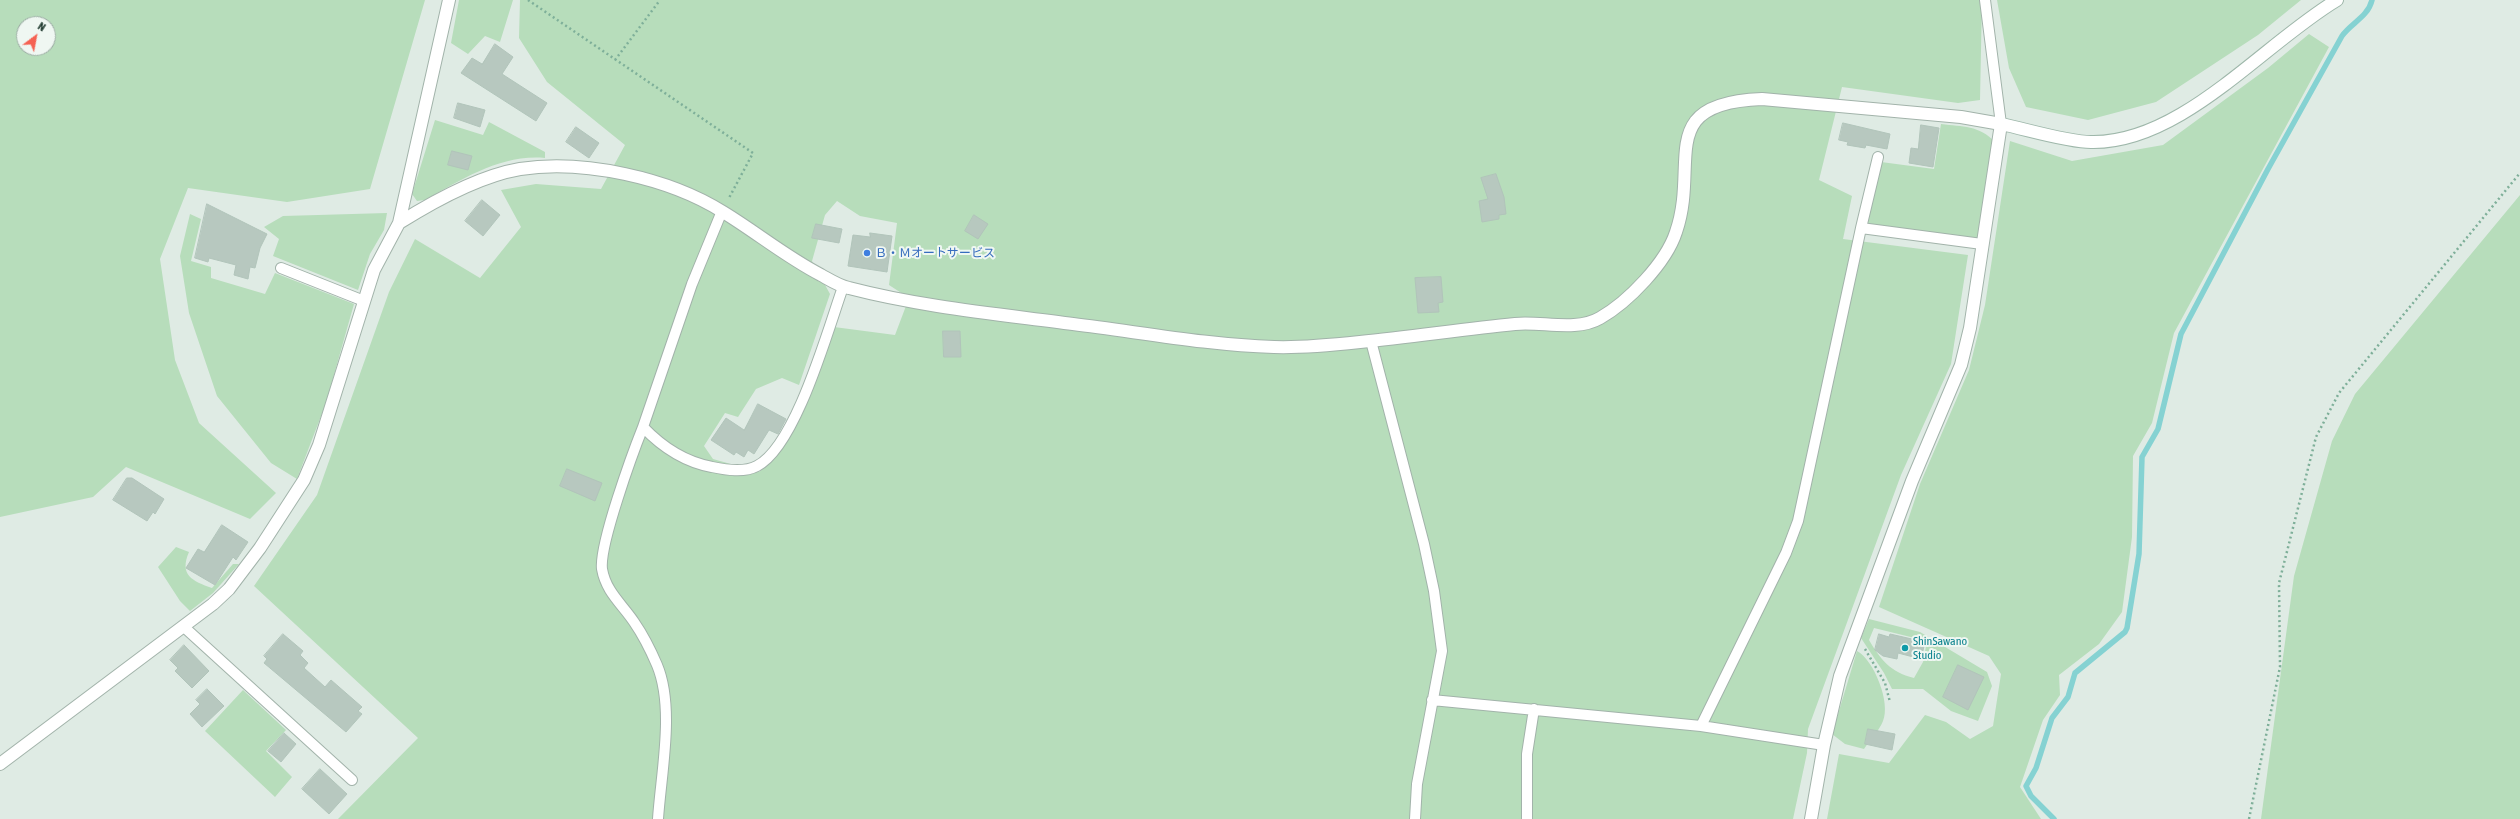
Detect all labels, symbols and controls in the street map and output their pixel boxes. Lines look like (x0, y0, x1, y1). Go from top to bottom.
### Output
north arrow (16, 16, 56, 56)
text: N (36, 20, 48, 33)
place label: Ｂ・Ｍオートサービス (875, 246, 995, 260)
marker: Ｂ・Ｍオートサービス (862, 248, 872, 258)
place label: ShinSawano Studio (1913, 634, 1967, 662)
marker: ShinSawano Studio (1900, 643, 1910, 653)

